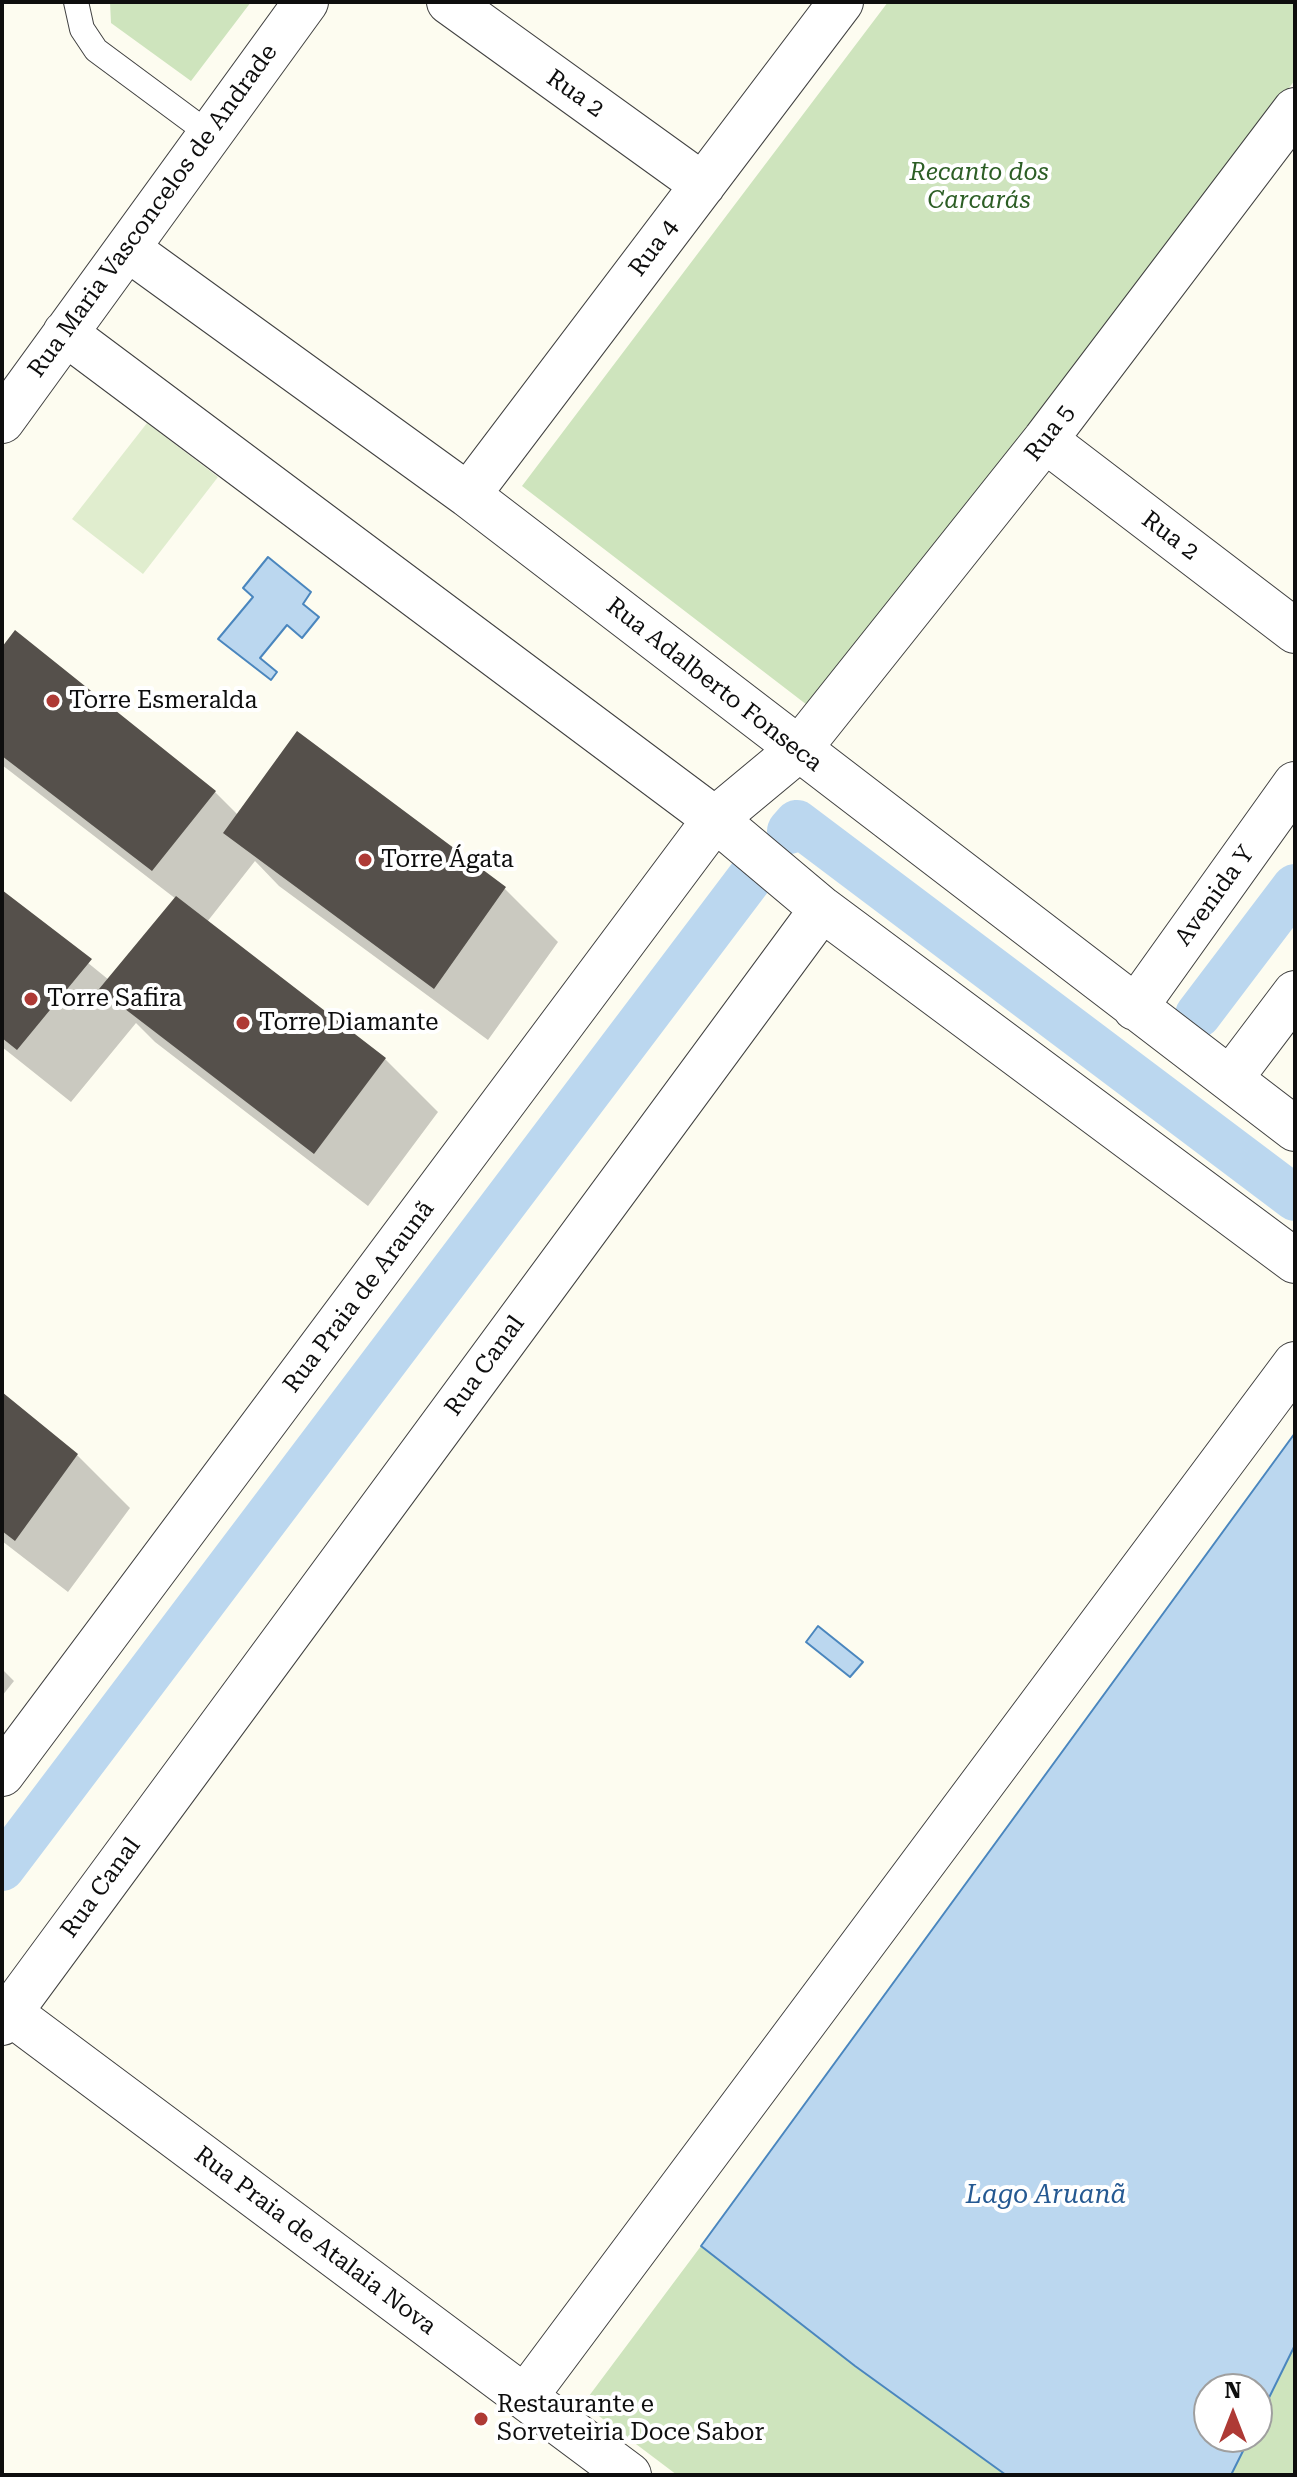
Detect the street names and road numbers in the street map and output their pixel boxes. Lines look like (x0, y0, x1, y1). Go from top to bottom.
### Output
street label: Rua Maria Vasconcelos de Andrade (22, 39, 284, 383)
street label: Rua 2 (541, 64, 609, 124)
street label: Rua 4 (623, 214, 685, 282)
street label: Rua 5 (1019, 399, 1081, 467)
street label: Rua 2 (1136, 505, 1204, 567)
street label: Rua Adalberto Fonseca (600, 592, 828, 778)
street label: Avenida Y (1169, 840, 1261, 952)
street label: Rua Praia de Araunã (278, 1195, 440, 1399)
street label: Rua Canal (439, 1310, 531, 1422)
street label: Rua Canal (55, 1832, 147, 1944)
street label: Rua Praia de Atalaia Nova (189, 2141, 441, 2341)

